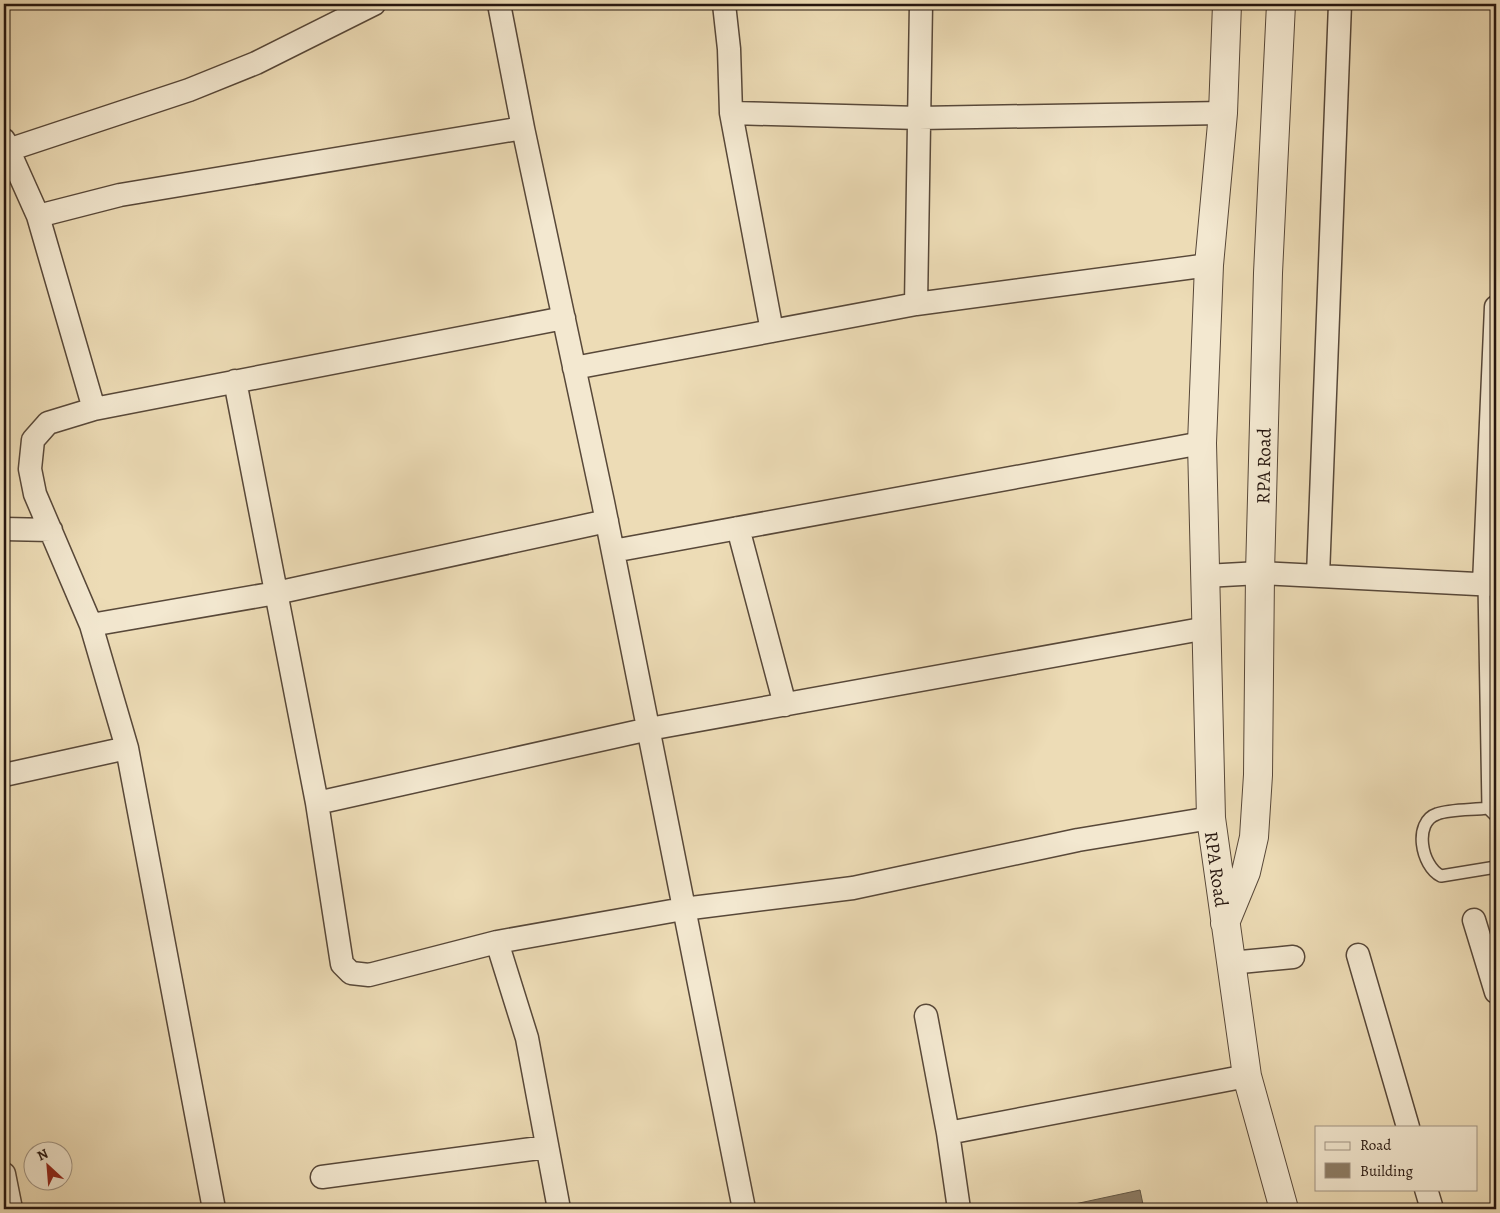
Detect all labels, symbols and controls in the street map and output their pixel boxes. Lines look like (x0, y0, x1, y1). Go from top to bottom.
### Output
street label: RPA Road (1250, 427, 1278, 504)
street label: RPA Road (1198, 830, 1234, 909)
legend (1315, 1126, 1478, 1190)
text: Road (1360, 1135, 1392, 1155)
north arrow (22, 1140, 72, 1190)
text: N (34, 1144, 51, 1166)
text: Building (1360, 1161, 1413, 1181)

